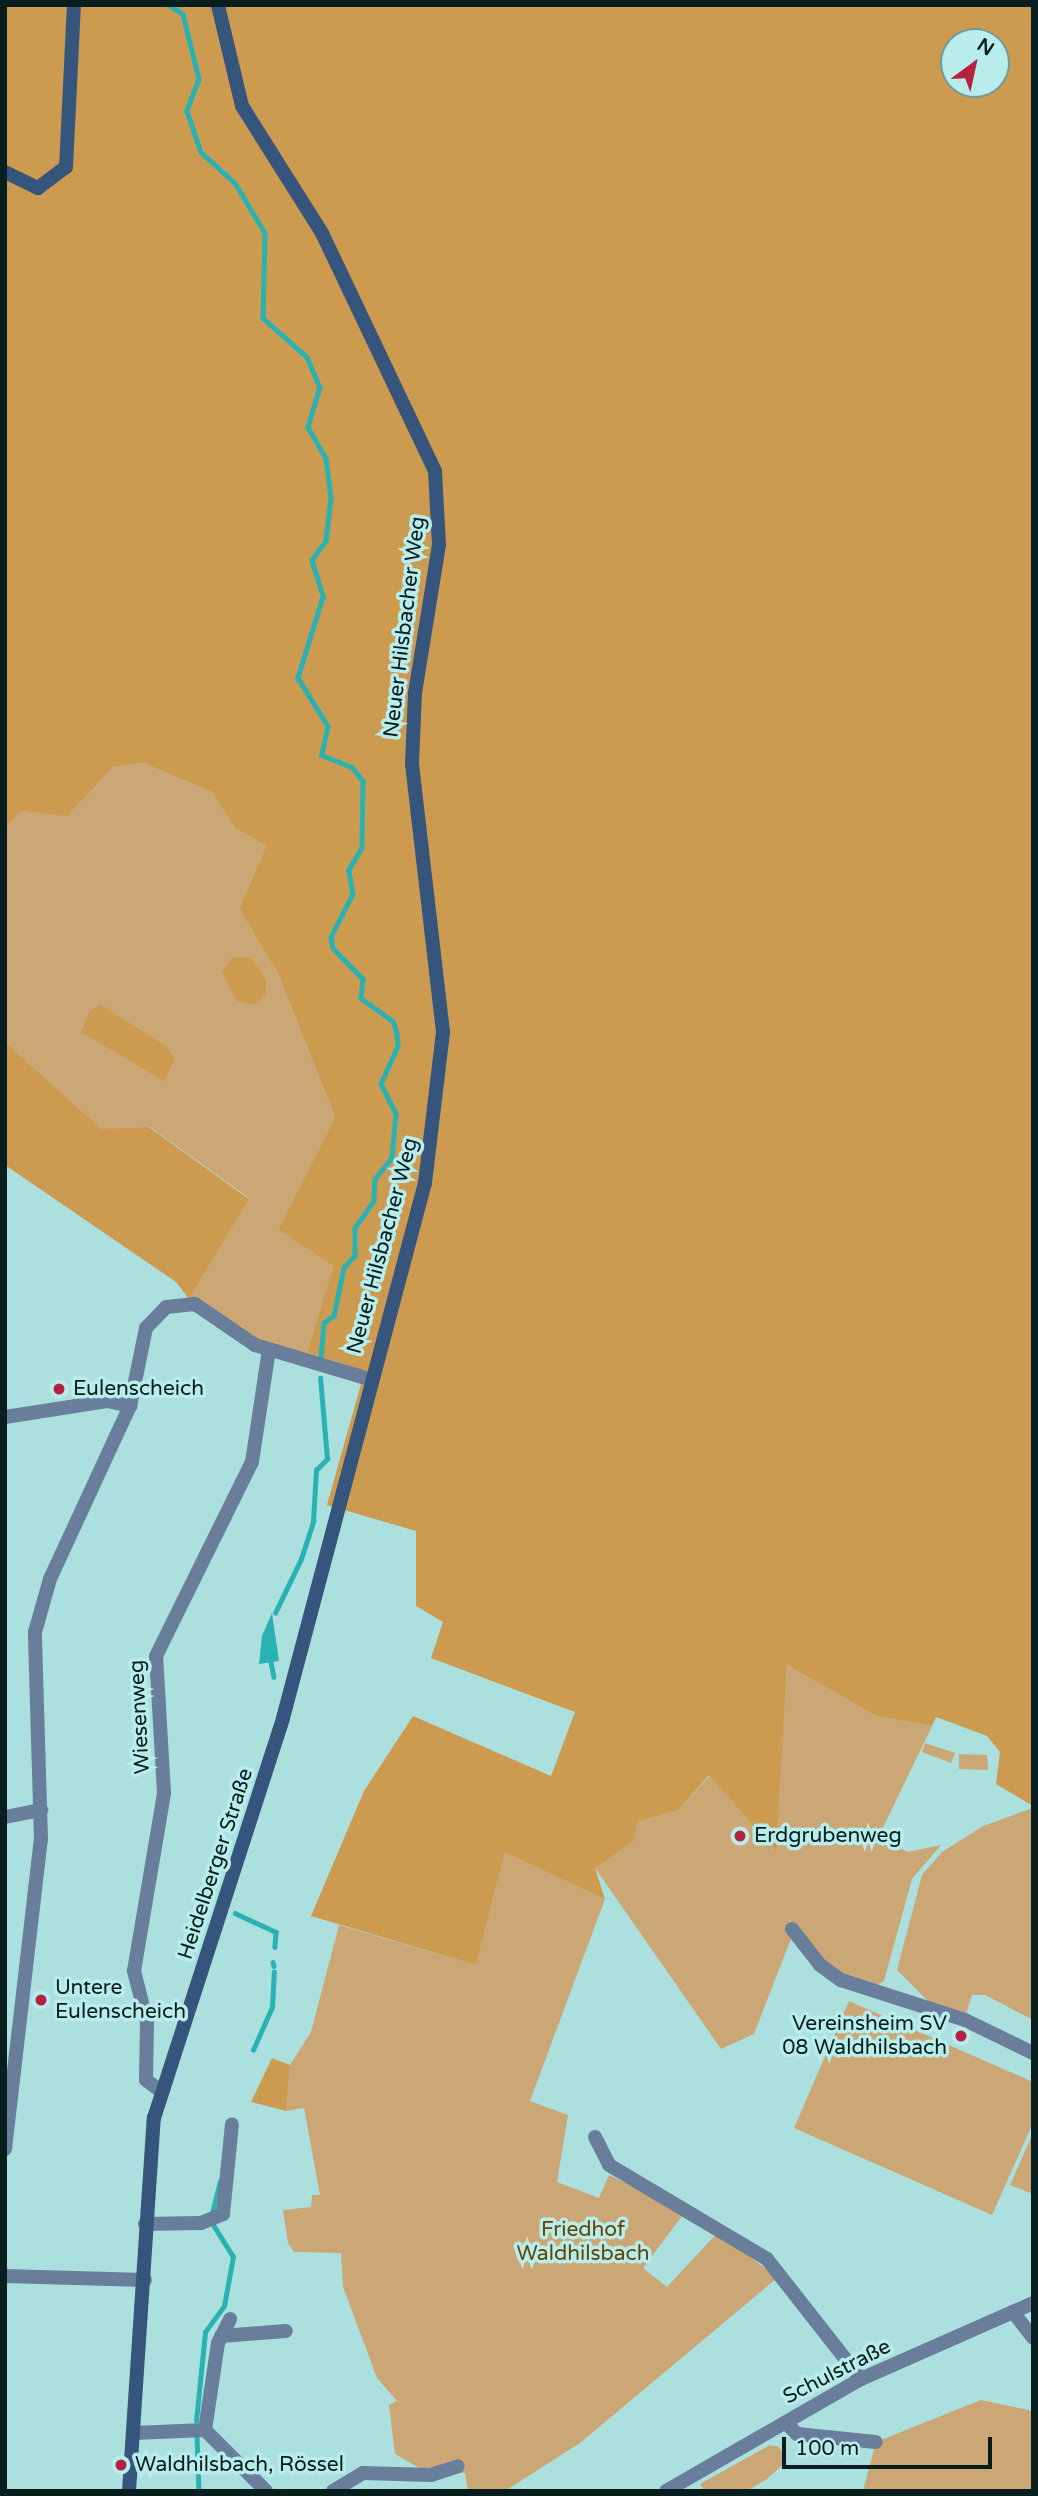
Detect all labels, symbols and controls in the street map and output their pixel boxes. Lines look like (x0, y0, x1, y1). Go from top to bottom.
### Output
north arrow (940, 28, 1010, 98)
text: N (973, 34, 998, 60)
street label: Neuer Hilsbacher Weg (379, 515, 431, 739)
street label: Neuer Hilsbacher Weg (342, 1135, 424, 1357)
place label: Eulenscheich (73, 1376, 204, 1402)
marker: Eulenscheich (51, 1381, 67, 1397)
street label: Wiesenweg (124, 1659, 156, 1775)
street label: Heidelberger Straße (173, 1765, 259, 1963)
place label: Erdgrubenweg (754, 1823, 902, 1849)
marker: Erdgrubenweg (732, 1828, 748, 1844)
place label: Untere Eulenscheich (55, 1975, 186, 2025)
marker: Untere Eulenscheich (33, 1992, 49, 2008)
place label: Vereinsheim SV 08 Waldhilsbach (782, 2011, 947, 2061)
marker: Vereinsheim SV 08 Waldhilsbach (953, 2028, 969, 2044)
park label: Friedhof Waldhilsbach (516, 2217, 650, 2267)
street label: Schulstraße (779, 2334, 895, 2410)
scale bar (786, 2422, 996, 2466)
text: 100 m (795, 2436, 859, 2461)
place label: Waldhilsbach, Rössel (135, 2452, 344, 2478)
marker: Waldhilsbach, Rössel (113, 2457, 129, 2473)

